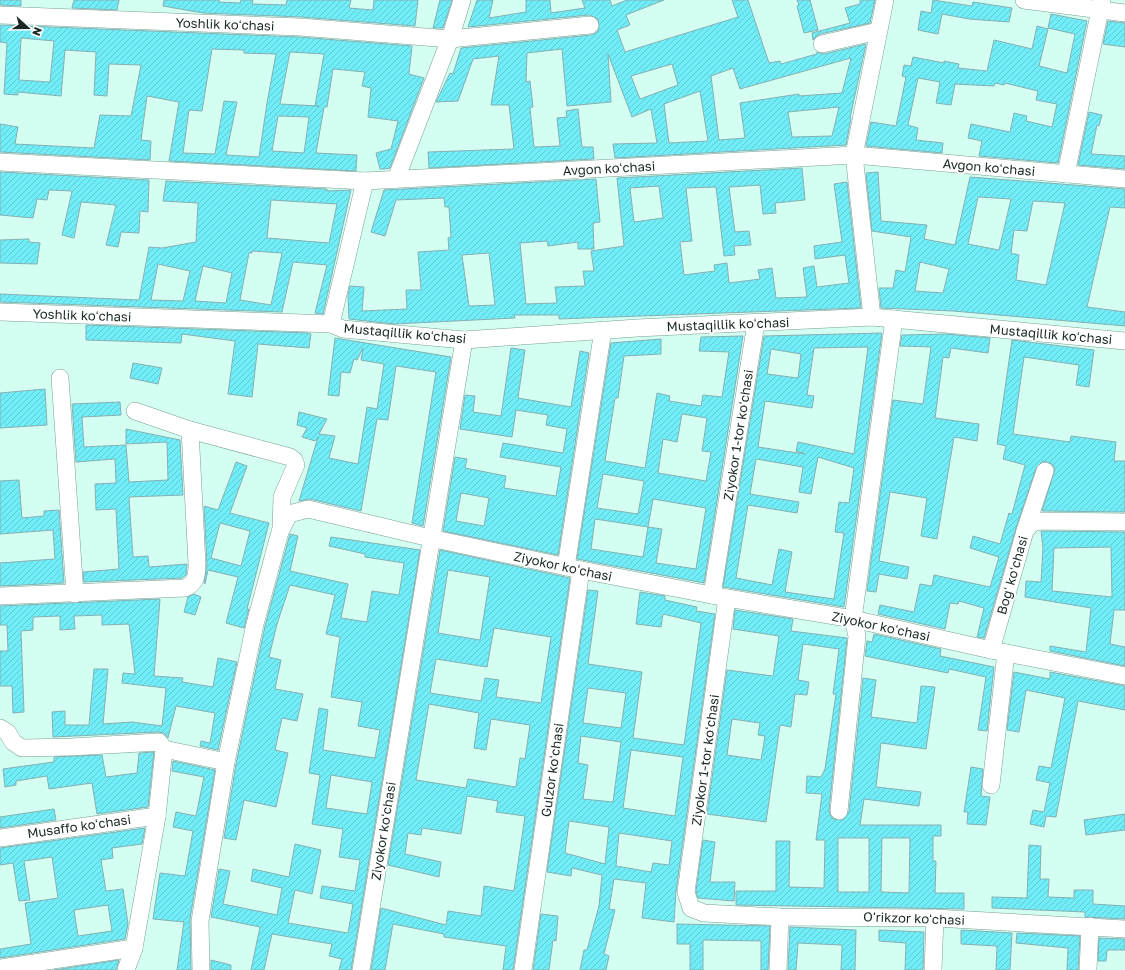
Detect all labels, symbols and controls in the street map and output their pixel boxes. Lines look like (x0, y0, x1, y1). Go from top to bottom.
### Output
north arrow (8, 8, 48, 48)
street label: Yoshlik koʻchasi (175, 14, 275, 34)
text: N (30, 26, 45, 38)
street label: Avgon koʻchasi (942, 155, 1036, 179)
street label: Avgon koʻchasi (562, 158, 656, 178)
street label: Yoshlik koʻchasi (32, 305, 132, 325)
street label: Mustaqillik koʻchasi (666, 314, 790, 334)
street label: Mustaqillik koʻchasi (343, 320, 467, 346)
street label: Mustaqillik koʻchasi (989, 321, 1113, 347)
street label: Ziyokor 1-tor koʻchasi (720, 368, 756, 502)
street label: Bogʻ koʻchasi (993, 534, 1031, 616)
street label: Ziyokor koʻchasi (512, 548, 614, 584)
street label: Ziyokor koʻchasi (830, 608, 932, 644)
street label: Ziyokor 1-tor koʻchasi (688, 693, 722, 827)
street label: Gulzor koʻchasi (537, 722, 567, 818)
street label: Ziyokor koʻchasi (367, 780, 399, 882)
street label: Musaffo koʻchasi (26, 811, 132, 841)
street label: O'rikzor koʻchasi (863, 908, 965, 928)

